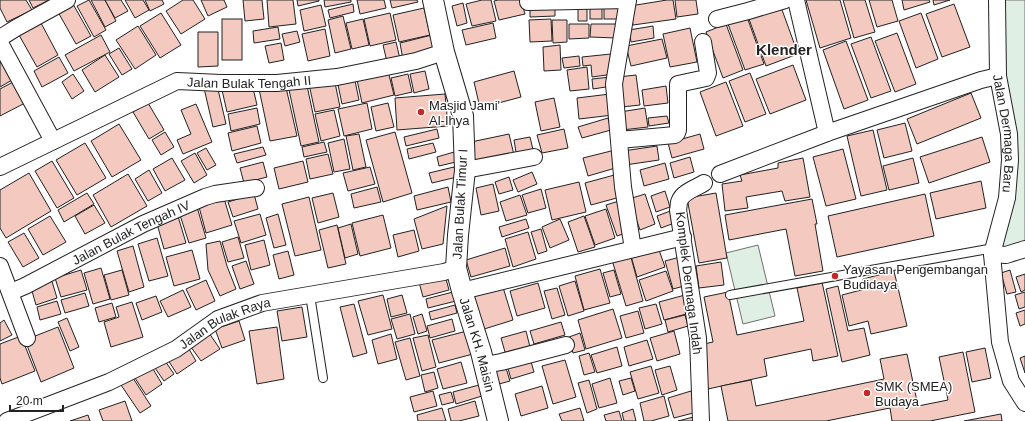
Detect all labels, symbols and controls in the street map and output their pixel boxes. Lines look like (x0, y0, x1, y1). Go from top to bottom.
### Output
district label: Klender (756, 41, 812, 58)
street label: Jalan Bulak Tengah II (187, 72, 312, 91)
street label: Jalan Dermaga Baru (990, 73, 1018, 193)
place label: Masjid Jami' Al-Ihya (429, 98, 500, 128)
marker: Masjid Jami' Al-Ihya (416, 107, 426, 117)
street label: Jalan Bulak Timur I (450, 148, 470, 260)
street label: Jalan Bulak Tengah IV (69, 197, 192, 267)
street label: Komplek Dermaga Indah (673, 211, 705, 355)
place label: Yayasan Pengembangan Budidaya (843, 262, 988, 292)
marker: Yayasan Pengembangan Budidaya (830, 271, 840, 281)
street label: Jalan Bulak Raya (176, 294, 272, 352)
street label: Jalan KH. Maisin (457, 295, 498, 393)
place label: SMK (SMEA) Budaya (875, 379, 952, 409)
scale bar (10, 387, 63, 413)
marker: SMK (SMEA) Budaya (862, 388, 872, 398)
text: 20 m (16, 394, 43, 408)

